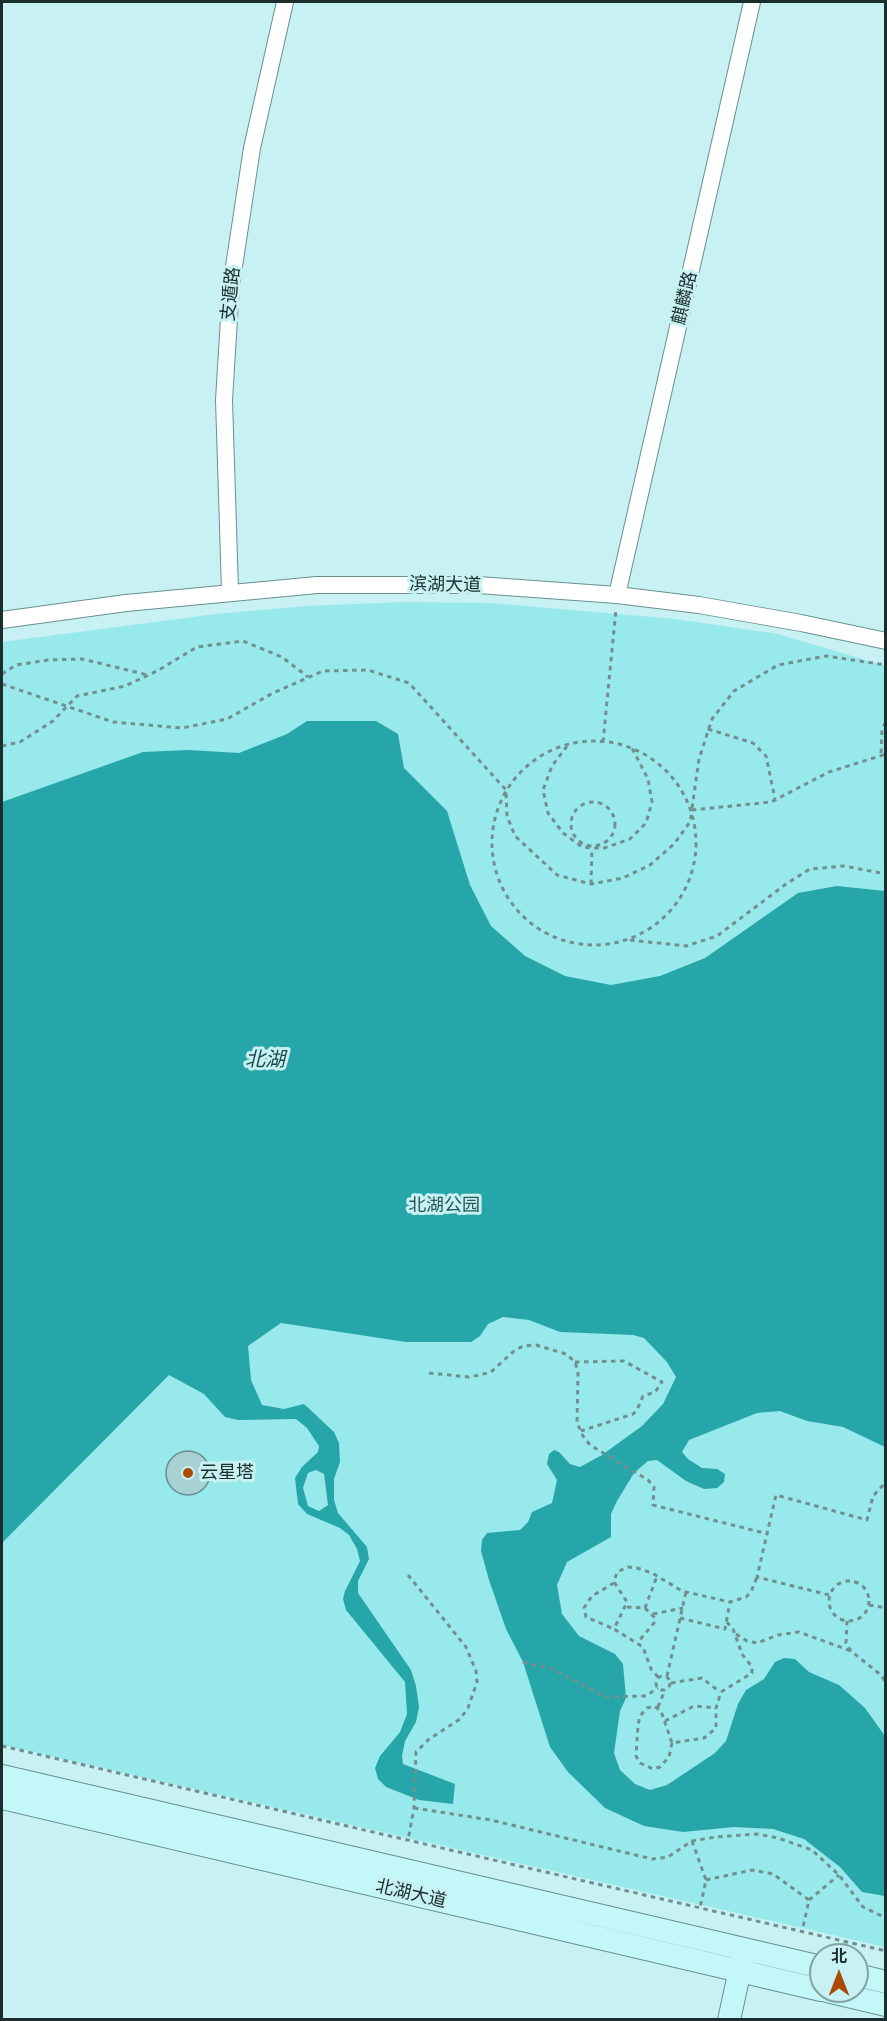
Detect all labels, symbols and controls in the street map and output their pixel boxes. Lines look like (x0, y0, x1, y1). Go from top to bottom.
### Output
street label: 支遁路 (217, 266, 245, 322)
street label: 麒麟路 (668, 269, 702, 327)
street label: 滨湖大道 (409, 574, 481, 596)
water label: 北湖 (245, 1048, 285, 1072)
park label: 北湖公园 (408, 1195, 480, 1217)
place label: 云星塔 (200, 1462, 254, 1484)
marker: 云星塔 (181, 1466, 195, 1480)
street label: 北湖大道 (373, 1875, 449, 1913)
north arrow (809, 1943, 869, 2003)
text: 北 (831, 1947, 847, 1966)

